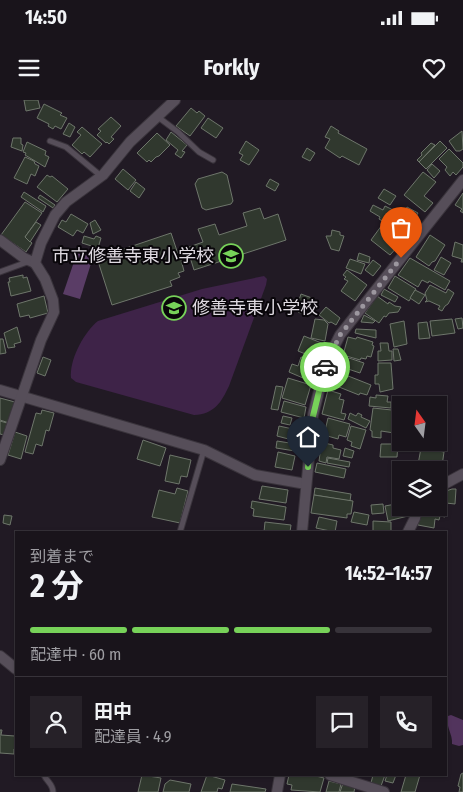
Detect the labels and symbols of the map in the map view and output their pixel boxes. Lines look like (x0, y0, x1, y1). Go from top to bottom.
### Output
pin (380, 207, 422, 258)
school or university icon: 市立修善寺東小学校 (218, 243, 244, 269)
place label: 市立修善寺東小学校 (52, 245, 214, 267)
school or university icon: 修善寺東小学校 (161, 295, 187, 321)
place label: 修善寺東小学校 (192, 297, 318, 319)
courier (300, 342, 350, 392)
north arrow (392, 396, 448, 451)
pin (287, 416, 329, 467)

